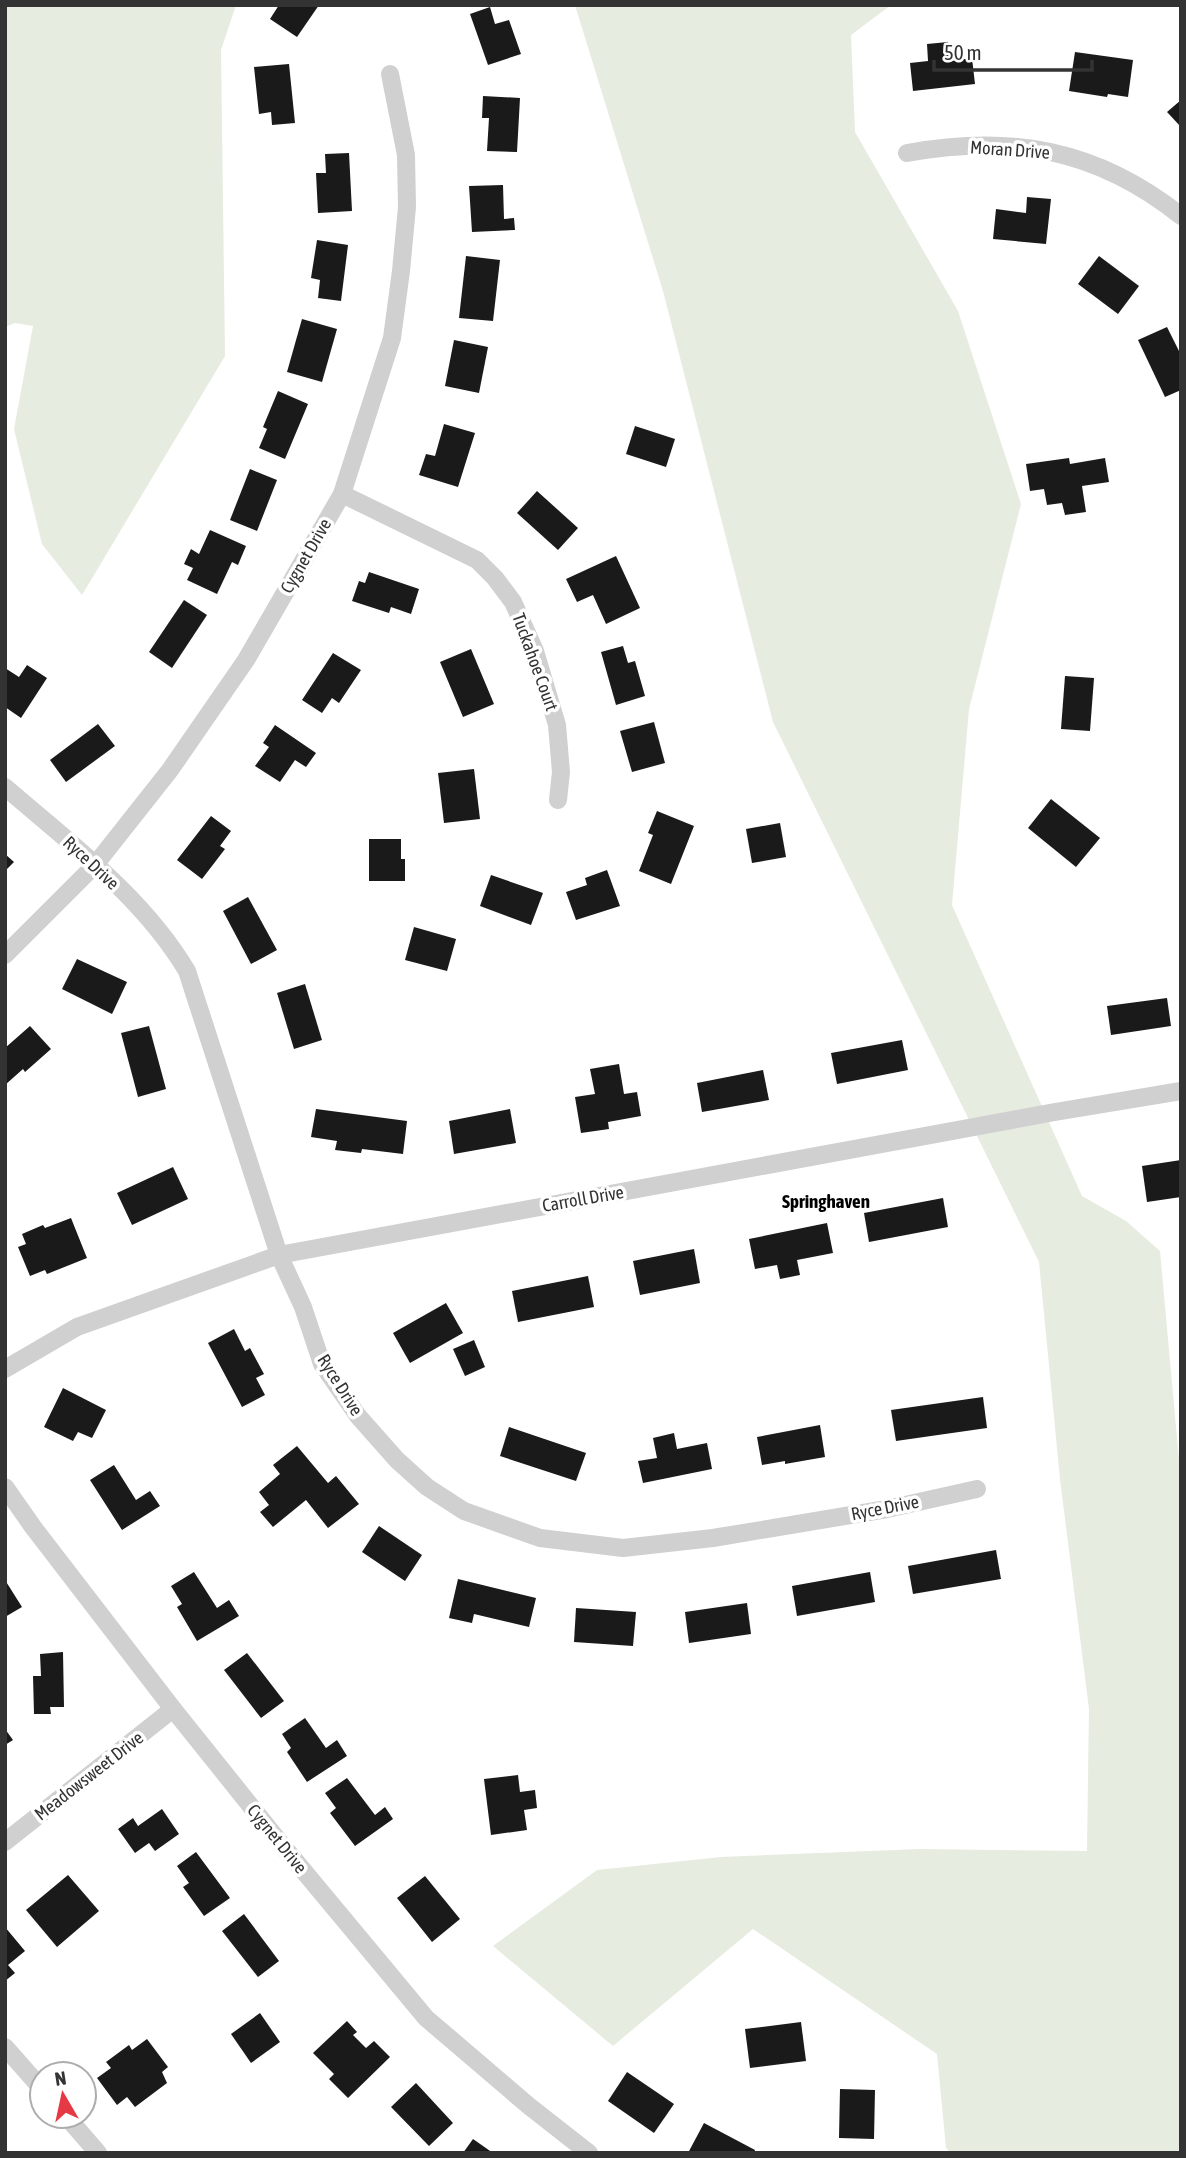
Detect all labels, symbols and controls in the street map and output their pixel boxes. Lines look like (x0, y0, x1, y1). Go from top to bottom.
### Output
scale bar (934, 28, 1092, 72)
text: 50 m (944, 40, 982, 64)
street label: Moran Drive (969, 136, 1051, 163)
street label: Cygnet Drive (276, 515, 335, 597)
street label: Tuckahoe Court (508, 610, 563, 713)
street label: Ryce Drive (59, 832, 124, 894)
street label: Carroll Drive (540, 1181, 625, 1216)
district label: Springhaven (782, 1190, 870, 1212)
street label: Ryce Drive (313, 1350, 367, 1419)
street label: Ryce Drive (849, 1491, 921, 1524)
street label: Meadowsweet Drive (30, 1727, 147, 1824)
street label: Cygnet Drive (243, 1800, 312, 1877)
north arrow (28, 2060, 98, 2130)
text: N (53, 2066, 68, 2090)

